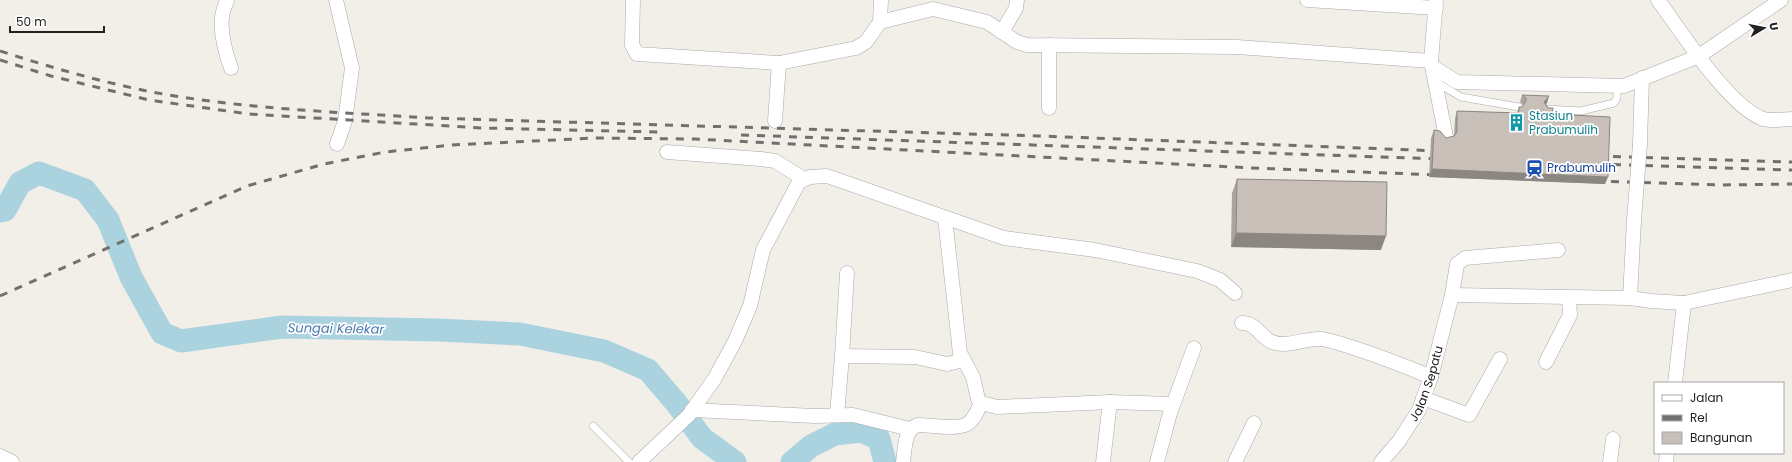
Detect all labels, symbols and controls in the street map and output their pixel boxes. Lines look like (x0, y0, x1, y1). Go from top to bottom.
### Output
scale bar (10, 8, 104, 34)
north arrow (1744, 8, 1784, 48)
text: 50 m (16, 13, 47, 30)
text: U (1765, 21, 1782, 32)
place label: Stasiun Prabumulih (1529, 107, 1598, 138)
building icon: Stasiun Prabumulih (1506, 113, 1526, 133)
station icon: Prabumulih (1524, 158, 1544, 178)
place label: Prabumulih (1547, 159, 1616, 176)
water label: Sungai Kelekar (288, 318, 385, 339)
street label: Jalan Sepatu (1405, 344, 1447, 425)
legend (1654, 382, 1784, 454)
text: Jalan (1690, 389, 1723, 406)
text: Rel (1690, 409, 1708, 426)
text: Bangunan (1690, 429, 1752, 446)

